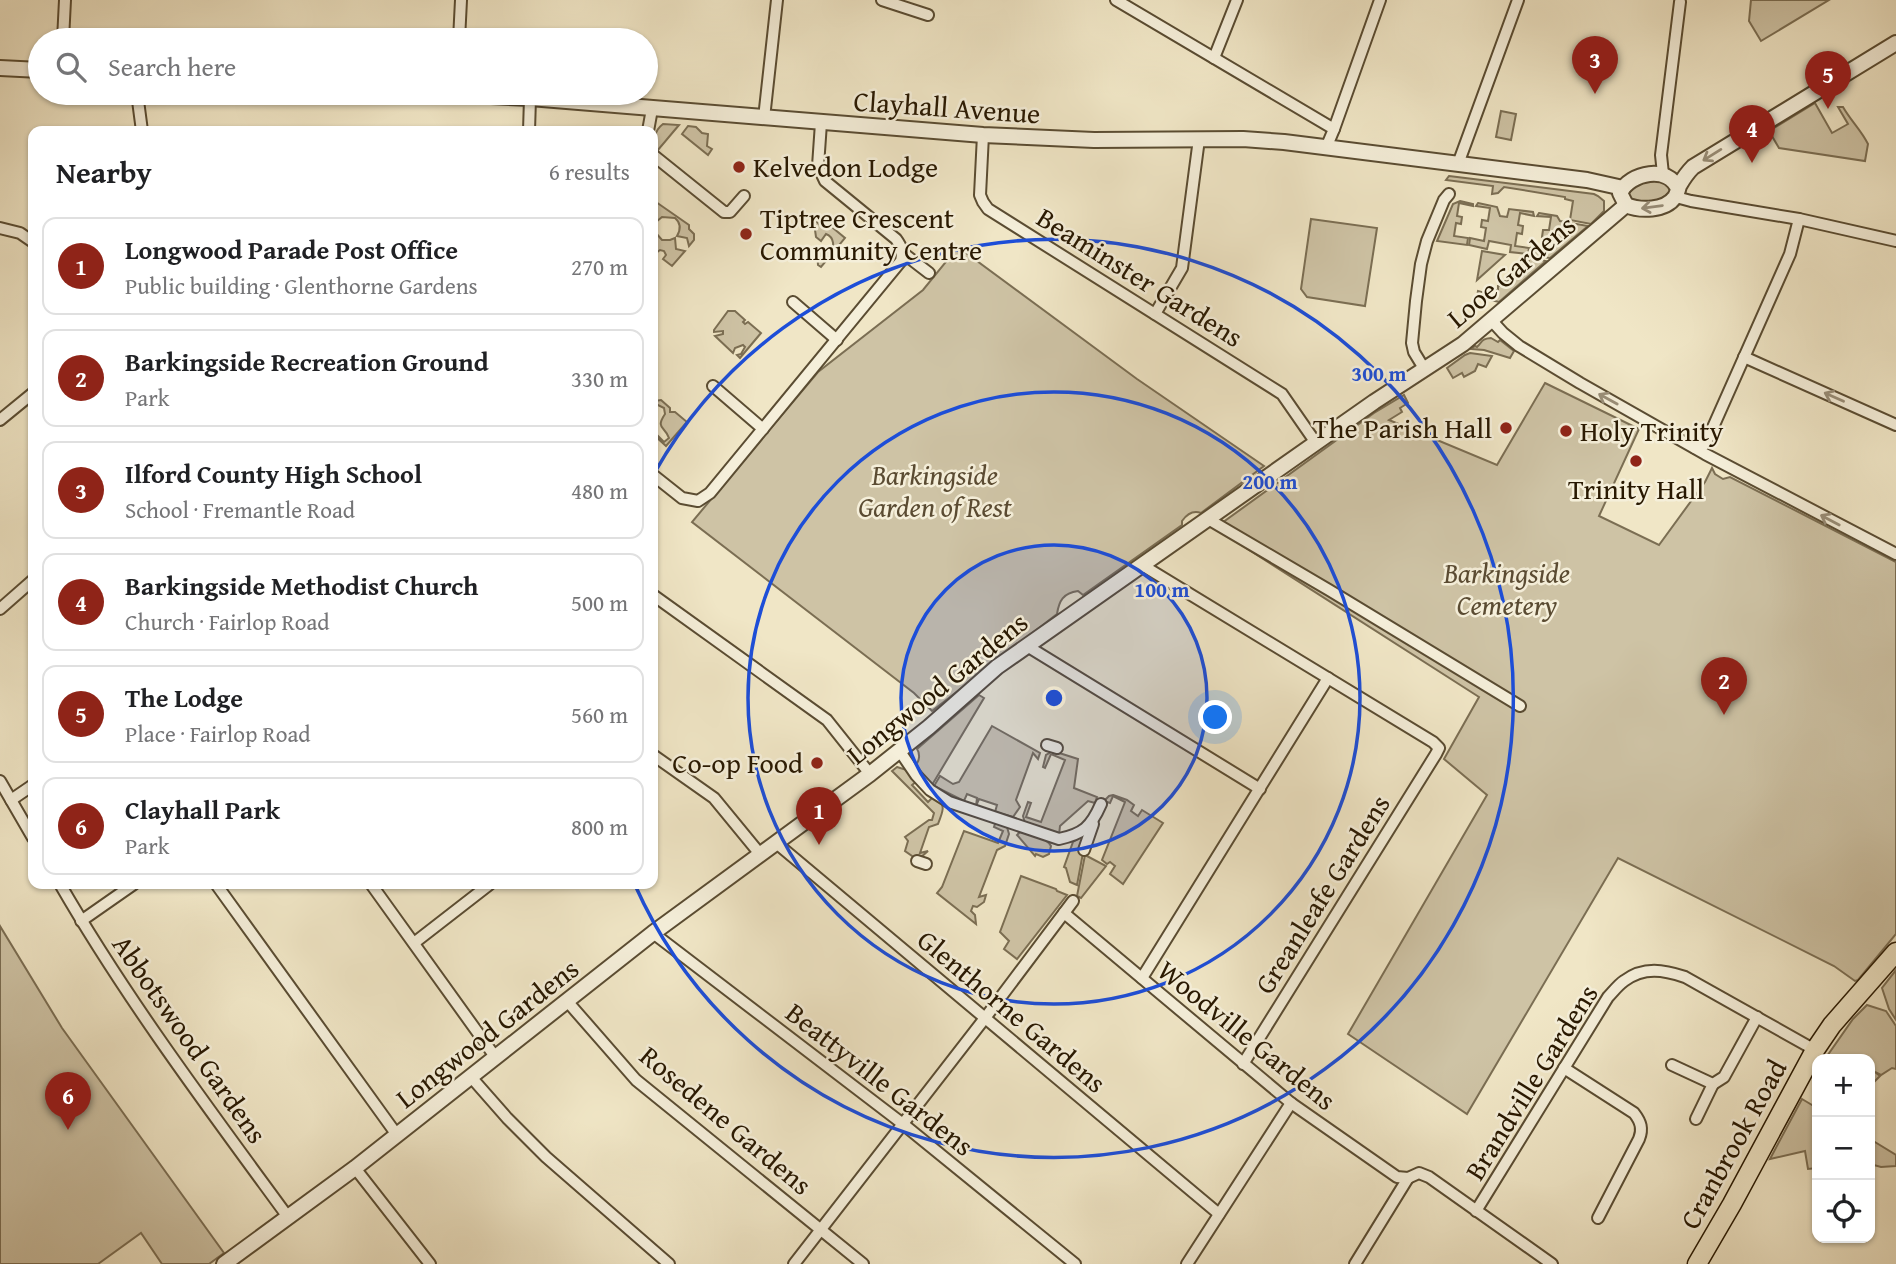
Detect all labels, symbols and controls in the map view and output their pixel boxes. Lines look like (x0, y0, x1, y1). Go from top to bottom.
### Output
search box (28, 28, 658, 105)
pin: 3 (1572, 36, 1618, 94)
text: Search here (108, 47, 236, 86)
icon: search (52, 48, 90, 86)
pin: 5 (1805, 51, 1851, 109)
street label: Clayhall Avenue (852, 80, 1042, 133)
pin: 4 (1729, 105, 1775, 163)
place label: Kelvedon Lodge (753, 146, 938, 187)
one-way arrow (1702, 148, 1722, 162)
text: Nearby (56, 150, 152, 194)
text: 6 results (549, 155, 630, 188)
marker: Kelvedon Lodge (731, 159, 747, 175)
place label: Tiptree Crescent Community Centre (760, 197, 982, 270)
street label: Beaminster Gardens (1029, 197, 1251, 357)
one-way arrow (1641, 201, 1664, 214)
street label: Looe Gardens (1437, 204, 1584, 337)
marker: Tiptree Crescent Community Centre (738, 226, 754, 242)
text: Longwood Parade Post Office (125, 230, 458, 269)
text: 1 (75, 250, 87, 283)
text: 270 m (571, 250, 628, 283)
text: Public building · Glenthorne Gardens (125, 269, 478, 302)
text: Barkingside Recreation Ground (125, 342, 489, 381)
text: 300 m (1351, 358, 1407, 389)
text: 2 (75, 362, 87, 395)
text: 330 m (571, 362, 628, 395)
text: Park (125, 381, 169, 414)
one-way arrow (1823, 390, 1845, 403)
one-way arrow (1599, 392, 1619, 406)
place label: The Parish Hall (1313, 407, 1492, 448)
place label: Holy Trinity (1580, 410, 1723, 451)
marker: The Parish Hall (1498, 420, 1514, 436)
marker: Holy Trinity (1558, 423, 1574, 439)
marker: Trinity Hall (1628, 453, 1644, 469)
text: Ilford County High School (125, 454, 422, 493)
park label: Barkingside Garden of Rest (858, 454, 1013, 527)
text: 200 m (1242, 466, 1298, 497)
place label: Trinity Hall (1568, 468, 1704, 509)
text: 3 (75, 474, 87, 507)
text: 480 m (571, 474, 628, 507)
text: School · Fremantle Road (125, 493, 355, 526)
one-way arrow (1820, 512, 1841, 526)
park label: Barkingside Cemetery (1443, 552, 1570, 625)
text: Barkingside Methodist Church (125, 566, 478, 605)
text: 100 m (1134, 574, 1190, 605)
text: 4 (75, 586, 87, 619)
text: 500 m (571, 586, 628, 619)
street label: Longwood Gardens (837, 602, 1036, 774)
text: Church · Fairlop Road (125, 605, 330, 638)
pin: 2 (1701, 657, 1747, 715)
text: The Lodge (125, 678, 243, 717)
centre of rings (1042, 686, 1066, 710)
text: 5 (75, 698, 87, 731)
text: 560 m (571, 698, 628, 731)
your location (1198, 700, 1232, 734)
text: Place · Fairlop Road (125, 717, 311, 750)
place label: Co-op Food (672, 742, 803, 783)
marker: Co-op Food (809, 755, 825, 771)
street label: Greanleafe Gardens (1244, 786, 1399, 1001)
pin: 1 (796, 787, 842, 845)
text: Clayhall Park (125, 790, 280, 829)
text: 6 (75, 810, 87, 843)
text: 800 m (571, 810, 628, 843)
text: Park (125, 829, 169, 862)
street label: Glenthorne Gardens (909, 919, 1116, 1102)
street label: Abbotswood Gardens (103, 926, 278, 1151)
street label: Longwood Gardens (386, 948, 587, 1117)
street label: Woodville Gardens (1149, 950, 1345, 1119)
street label: Brandville Gardens (1454, 976, 1607, 1187)
street label: Beattyville Gardens (778, 992, 983, 1165)
street label: Rosedene Gardens (631, 1035, 821, 1204)
street label: Cranbrook Road (1669, 1051, 1796, 1236)
map controls (1812, 1054, 1875, 1243)
button: + (1812, 1054, 1875, 1117)
pin: 6 (45, 1072, 91, 1130)
button: − (1812, 1117, 1875, 1180)
button: locate (1812, 1180, 1875, 1243)

